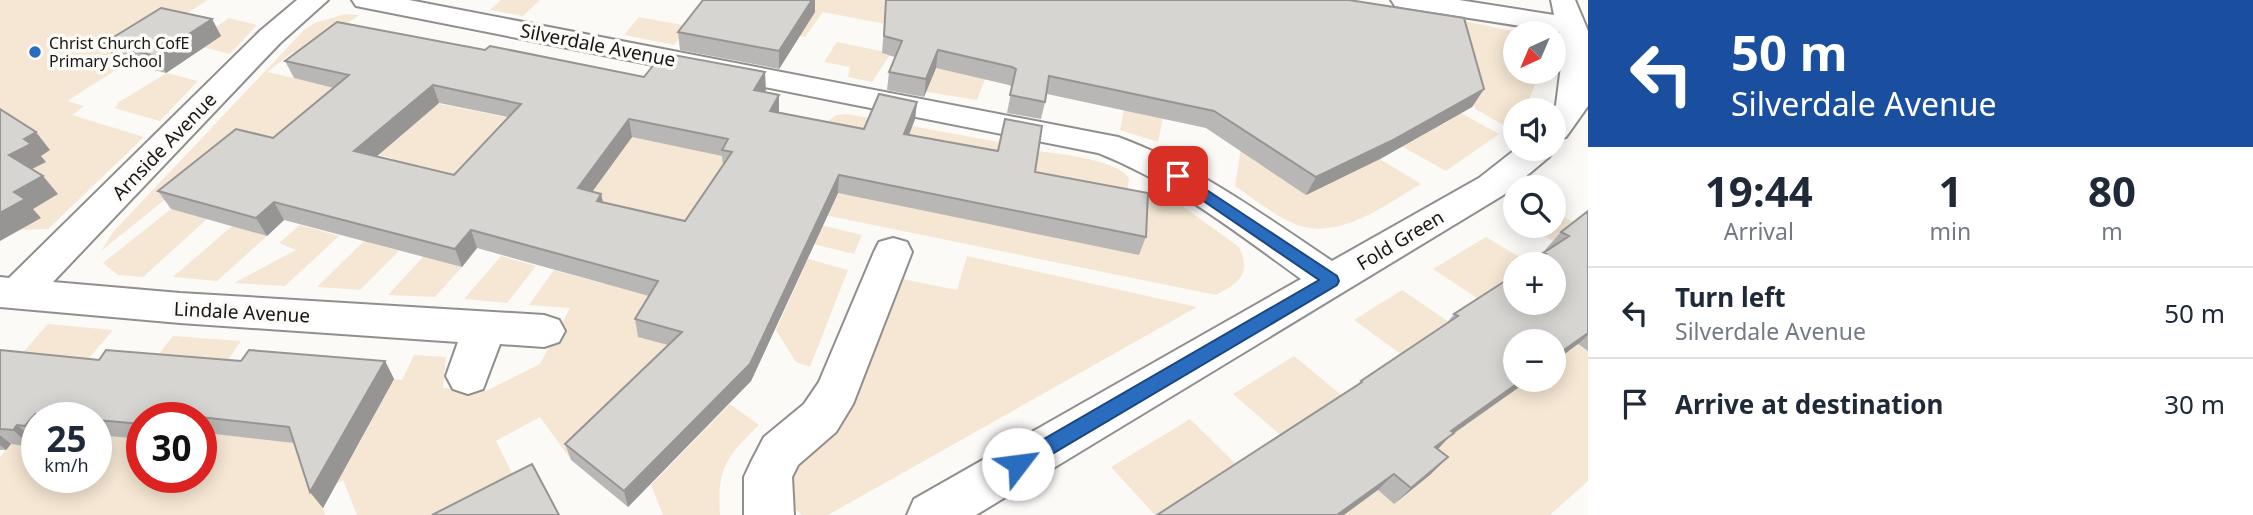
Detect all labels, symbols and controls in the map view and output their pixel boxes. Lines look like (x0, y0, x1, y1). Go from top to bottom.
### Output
street label: Silverdale Avenue (518, 17, 678, 73)
text: 50 m (1731, 19, 1848, 85)
north arrow (1503, 21, 1566, 84)
map controls (1503, 21, 1566, 392)
icon: left (1616, 28, 1707, 119)
place label: Christ Church CofE Primary School (49, 32, 189, 72)
marker: Christ Church CofE Primary School (27, 44, 43, 60)
text: Silverdale Avenue (1731, 82, 1997, 125)
street label: Arnside Avenue (106, 87, 222, 205)
button: sound (1503, 98, 1566, 161)
pin (1148, 146, 1208, 206)
icon: arrive (1159, 157, 1197, 195)
text: 19:44 (1705, 162, 1813, 219)
text: 1 (1938, 162, 1962, 219)
text: 80 (2088, 162, 2136, 219)
button: search (1503, 175, 1566, 238)
street label: Fold Green (1352, 204, 1448, 276)
text: Arrival (1724, 215, 1794, 247)
text: min (1930, 215, 1971, 247)
text: m (2101, 215, 2123, 247)
button: + (1503, 252, 1566, 315)
text: Turn left (1675, 279, 1786, 315)
icon: left (1616, 294, 1654, 332)
street label: Lindale Avenue (173, 295, 311, 329)
text: 50 m (2164, 295, 2225, 331)
text: Silverdale Avenue (1675, 315, 1866, 347)
button: − (1503, 329, 1566, 392)
icon: arrive (1616, 385, 1654, 423)
text: Arrive at destination (1675, 386, 1944, 422)
text: 30 m (2164, 386, 2225, 422)
speed limit sign: 30 (126, 402, 217, 493)
text: 25 (46, 415, 87, 462)
position arrow (981, 427, 1055, 501)
text: km/h (44, 453, 89, 477)

